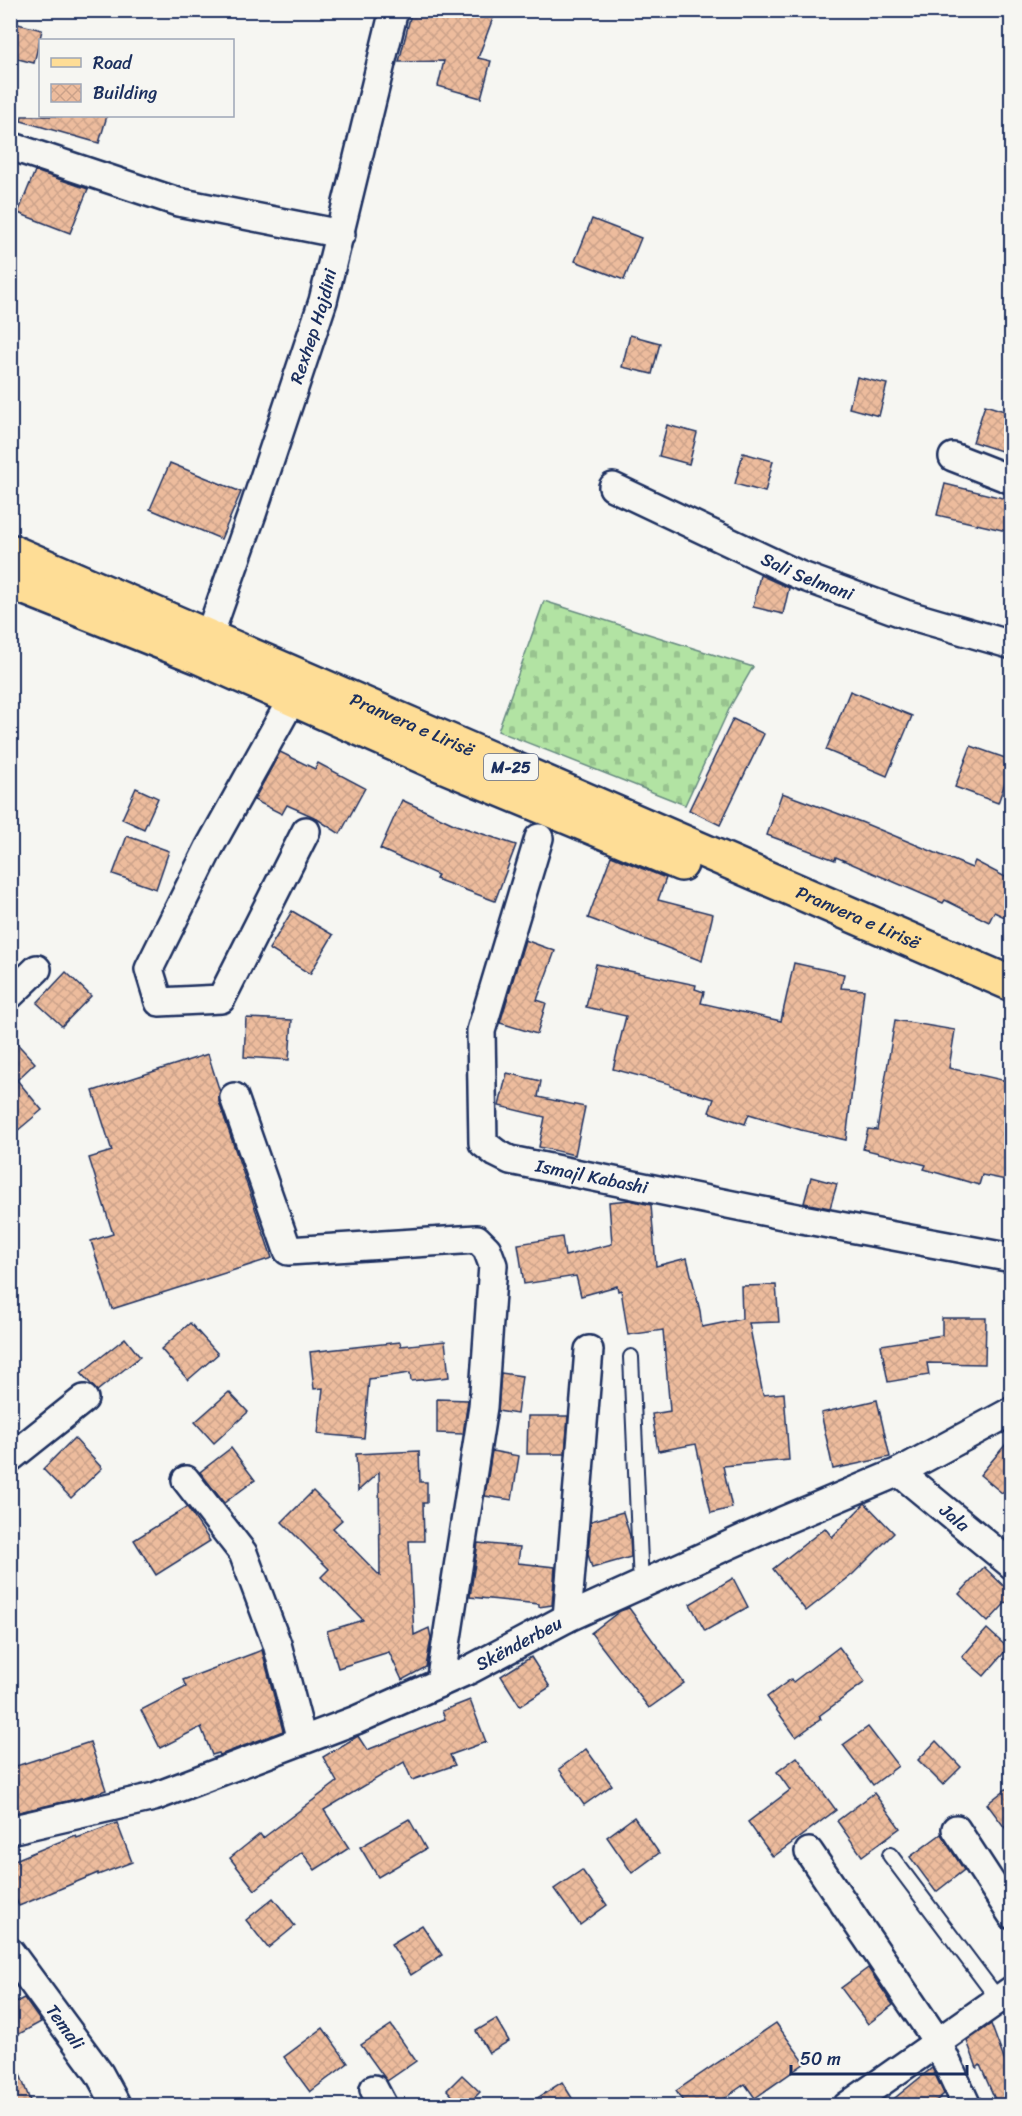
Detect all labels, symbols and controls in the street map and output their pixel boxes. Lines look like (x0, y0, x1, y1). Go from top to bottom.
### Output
legend (39, 39, 234, 117)
text: Road (93, 47, 133, 79)
text: Building (93, 77, 157, 109)
street label: Rexhep Hajdini (280, 264, 347, 388)
street label: Sali Selmani (755, 543, 859, 610)
street label: Pranvera e Lirisë (345, 684, 480, 766)
road number: M-25 (484, 754, 538, 780)
street label: Pranvera e Lirisë (791, 876, 926, 959)
street label: Ismajl Kabashi (532, 1149, 652, 1204)
street label: Jala (931, 1495, 978, 1541)
street label: Skënderbeu (470, 1607, 568, 1680)
street label: Temali (37, 1997, 94, 2058)
scale bar (791, 2038, 966, 2076)
text: 50 m (800, 2043, 841, 2075)

